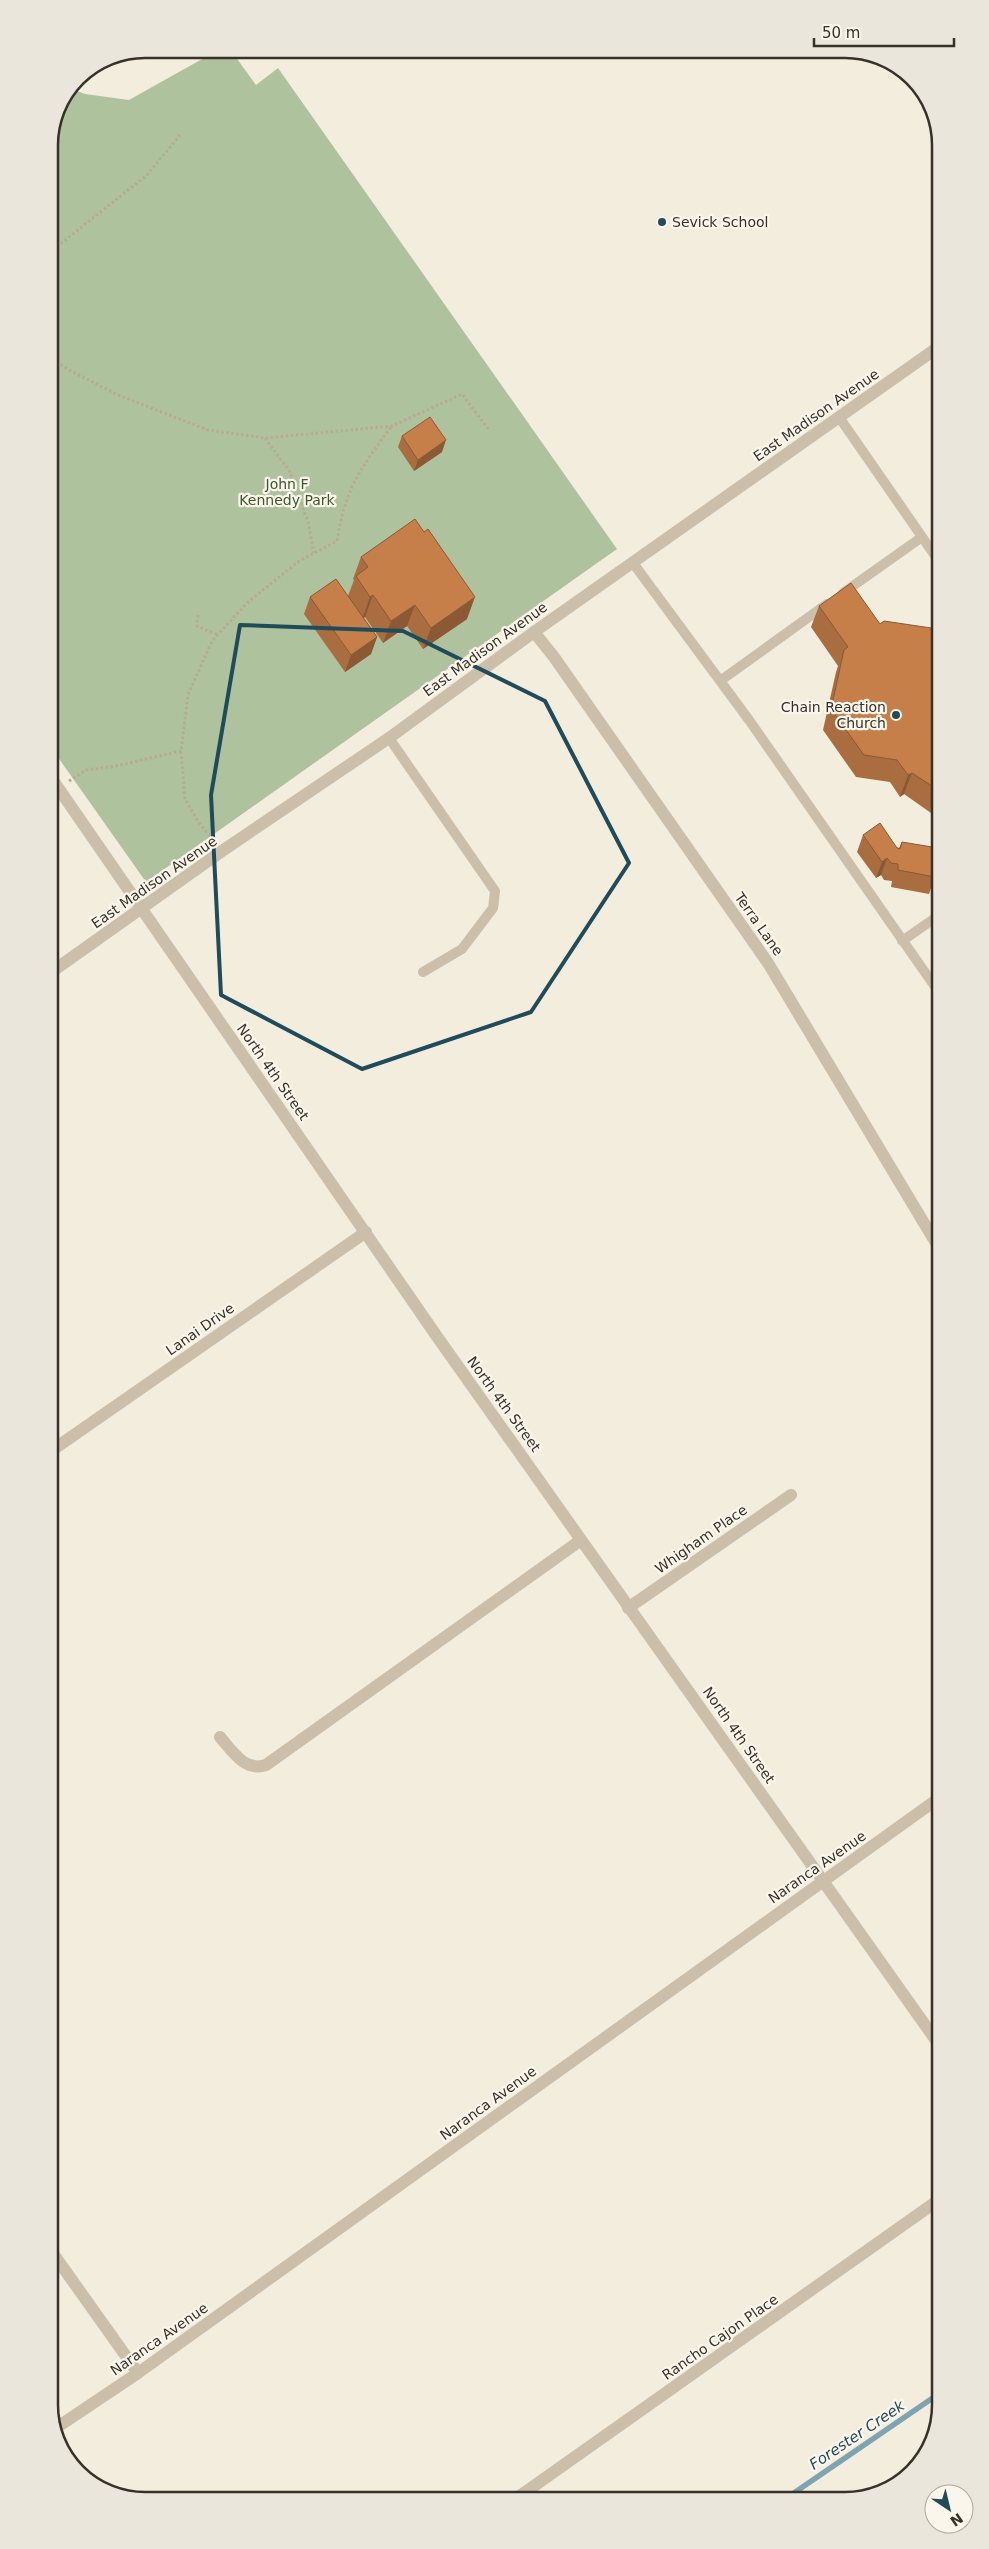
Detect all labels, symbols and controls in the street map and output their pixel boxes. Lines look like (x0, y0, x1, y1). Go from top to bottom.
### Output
scale bar (814, 15, 954, 47)
text: 50 m (822, 24, 860, 42)
place label: Sevick School (672, 214, 768, 230)
marker: Sevick School (656, 216, 668, 228)
street label: East Madison Avenue (750, 366, 882, 464)
park label: John F Kennedy Park (239, 476, 336, 508)
street label: East Madison Avenue (420, 599, 550, 699)
place label: Chain Reaction Church (781, 699, 886, 731)
marker: Chain Reaction Church (890, 709, 902, 721)
street label: East Madison Avenue (88, 833, 220, 931)
street label: Terra Lane (731, 889, 786, 958)
street label: North 4th Street (234, 1021, 312, 1124)
street label: Lanai Drive (163, 1300, 237, 1358)
street label: North 4th Street (464, 1353, 544, 1455)
street label: Whigham Place (652, 1501, 750, 1577)
street label: North 4th Street (700, 1684, 778, 1787)
street label: Naranca Avenue (765, 1827, 869, 1907)
street label: Naranca Avenue (437, 2063, 539, 2143)
street label: Rancho Cajon Place (659, 2291, 781, 2383)
street label: Naranca Avenue (107, 2299, 211, 2379)
water label: Forester Creek (806, 2396, 909, 2473)
north arrow (924, 2484, 974, 2534)
text: N (947, 2510, 966, 2530)

